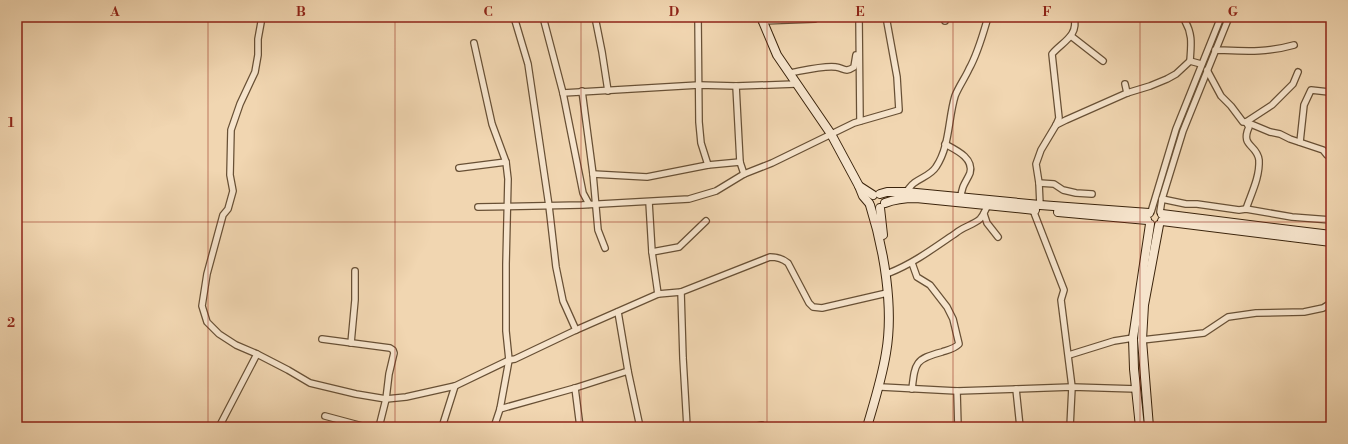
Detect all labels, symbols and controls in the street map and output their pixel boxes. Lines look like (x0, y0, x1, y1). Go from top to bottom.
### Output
text: A (109, 4, 120, 20)
text: B (296, 4, 306, 20)
text: C (483, 4, 493, 20)
text: D (669, 4, 679, 20)
text: E (855, 4, 865, 20)
text: F (1042, 4, 1052, 20)
text: G (1228, 4, 1239, 20)
text: 1 (8, 115, 15, 131)
text: 2 (7, 315, 15, 331)

